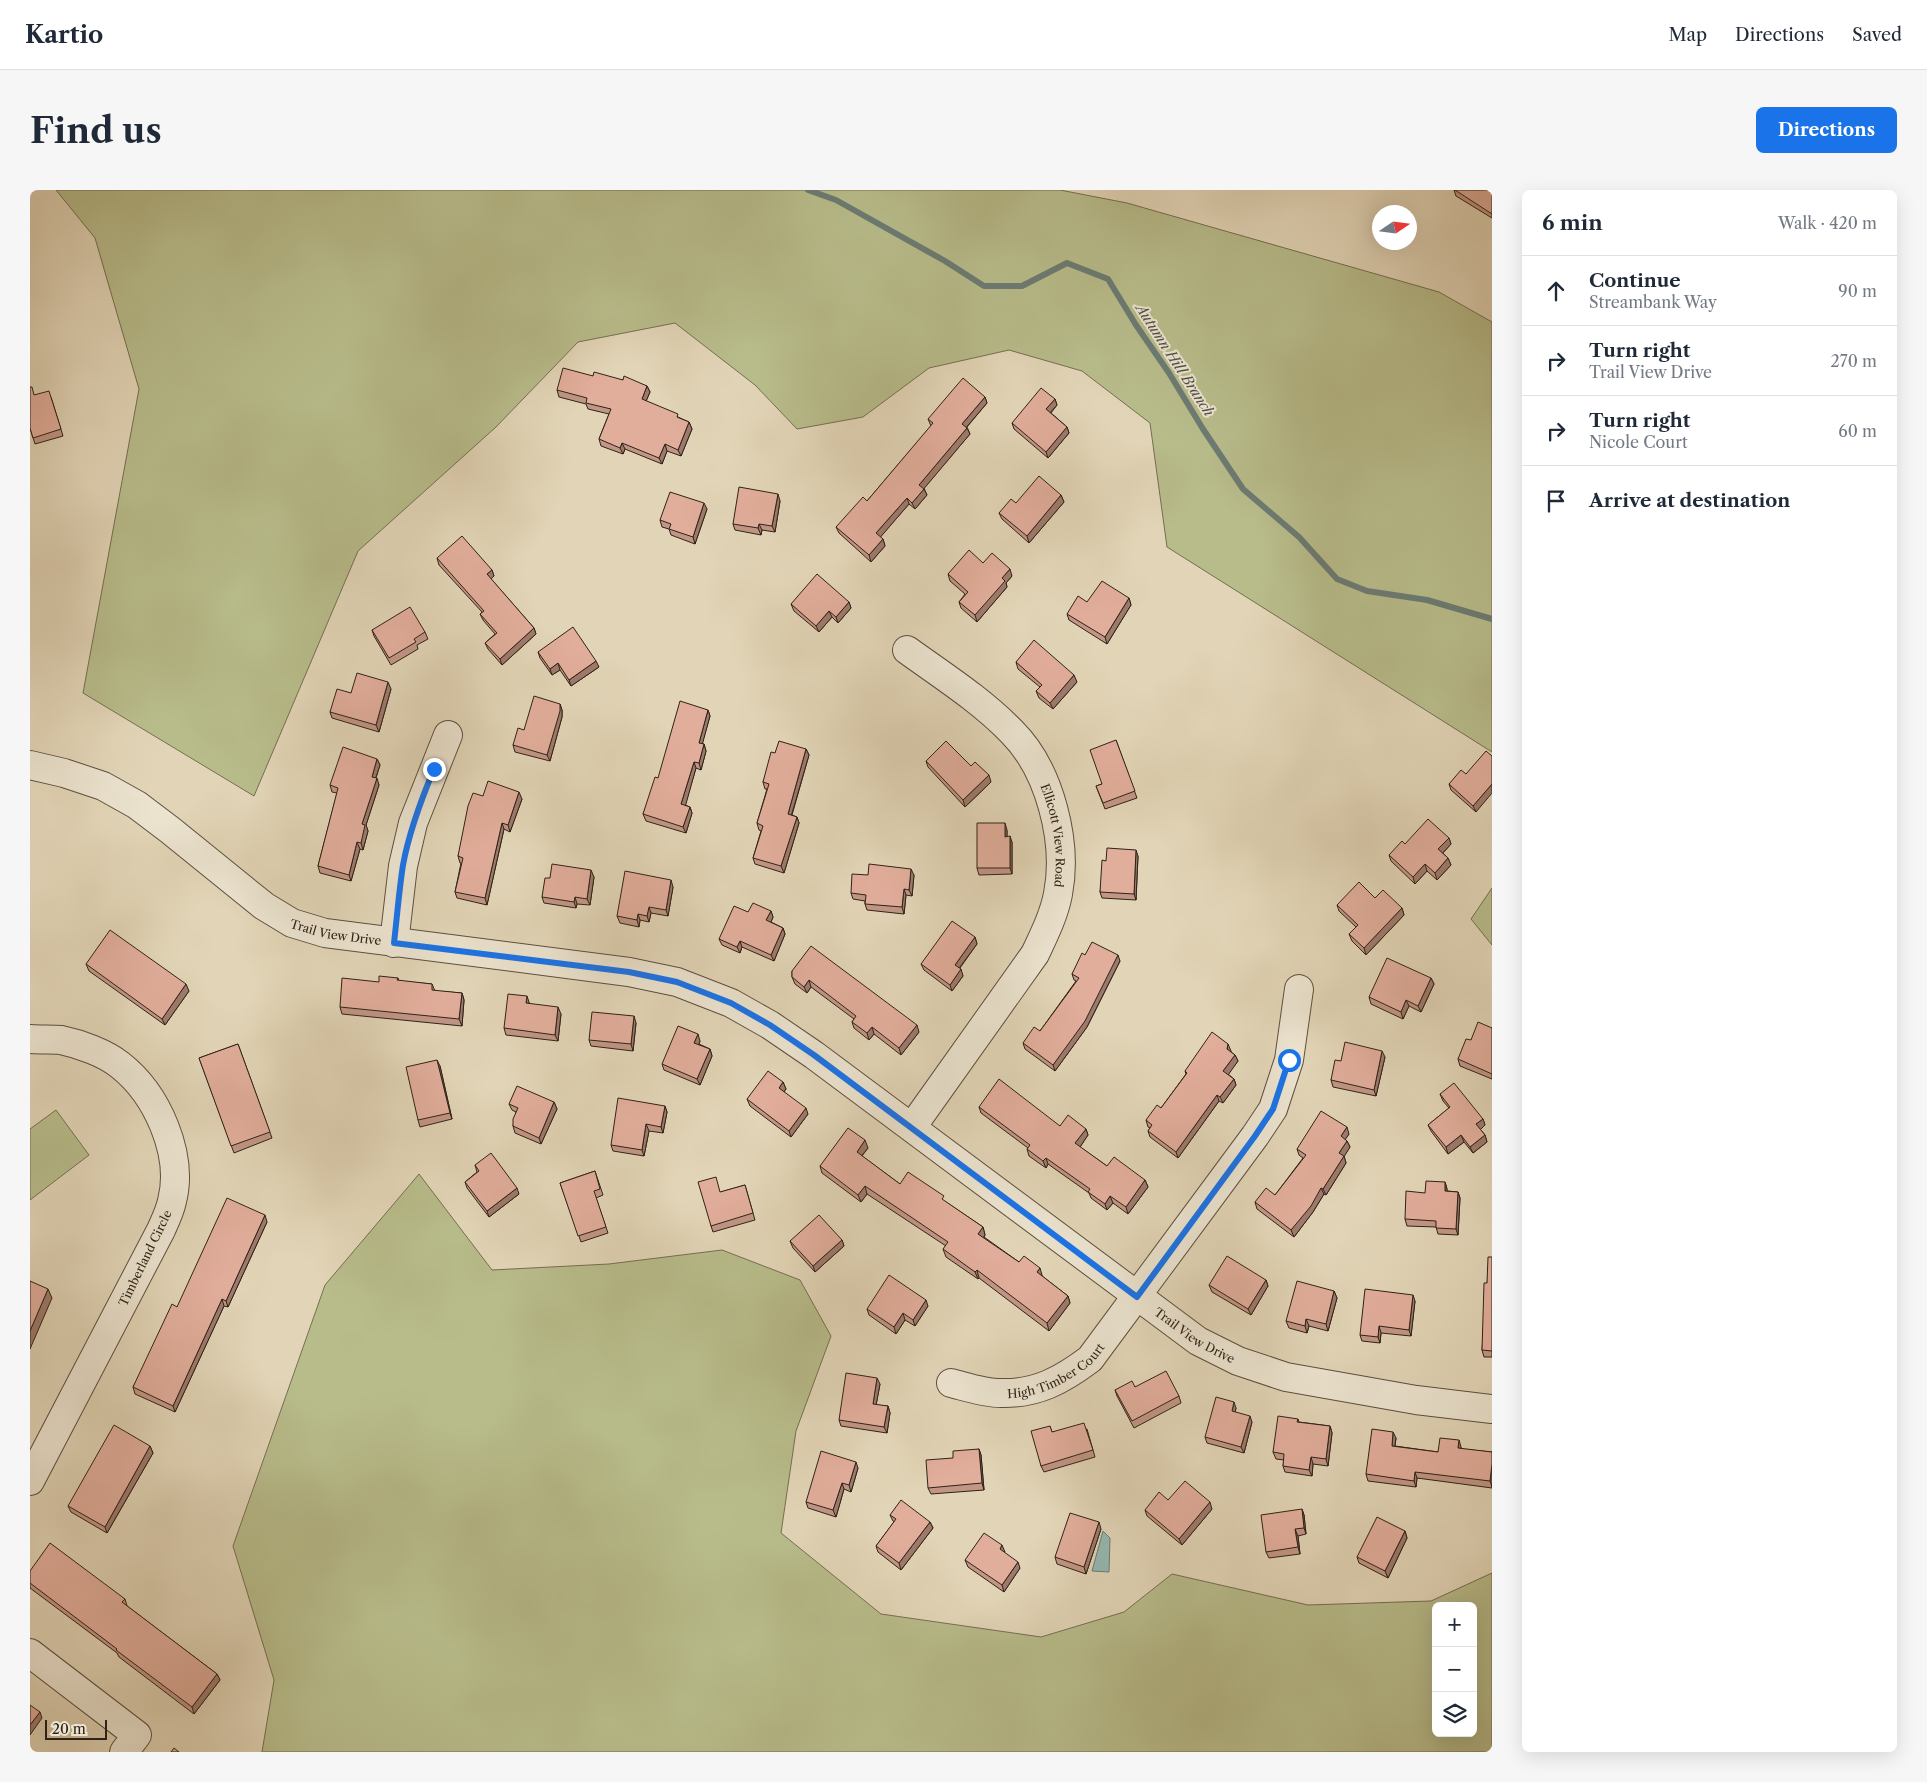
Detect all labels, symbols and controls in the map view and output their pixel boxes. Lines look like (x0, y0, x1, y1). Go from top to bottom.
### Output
text: Kartio (25, 20, 103, 49)
text: Map (1668, 24, 1707, 46)
text: Directions (1735, 24, 1824, 46)
text: Saved (1852, 24, 1902, 46)
button: Directions (1756, 107, 1897, 153)
text: Find us (30, 109, 162, 152)
north arrow (1372, 205, 1417, 250)
text: 6 min (1542, 210, 1603, 235)
text: Walk · 420 m (1778, 213, 1877, 233)
text: Continue (1589, 269, 1681, 292)
icon: ahead (1542, 277, 1570, 305)
text: 90 m (1838, 281, 1877, 301)
text: Streambank Way (1589, 292, 1717, 312)
water label: Autumn Hill Branch (1131, 299, 1218, 420)
text: Turn right (1589, 339, 1690, 362)
icon: right (1542, 347, 1570, 375)
text: 270 m (1831, 351, 1877, 371)
text: Trail View Drive (1589, 362, 1712, 382)
text: Turn right (1589, 409, 1690, 432)
icon: right (1542, 417, 1570, 445)
text: 60 m (1838, 421, 1877, 441)
text: Nicole Court (1589, 432, 1688, 452)
icon: arrive (1542, 487, 1570, 515)
text: Arrive at destination (1589, 489, 1790, 512)
route end (423, 758, 446, 781)
street label: Ellicott View Road (1038, 781, 1068, 889)
street label: Trail View Drive (289, 915, 382, 948)
route start (1278, 1049, 1301, 1072)
street label: Timberland Circle (115, 1207, 175, 1308)
street label: Trail View Drive (1152, 1304, 1238, 1366)
street label: High Timber Court (1007, 1339, 1107, 1401)
map controls (1432, 1602, 1477, 1737)
button: + (1432, 1602, 1477, 1647)
button: − (1432, 1647, 1477, 1692)
button: layers (1432, 1692, 1477, 1737)
scale bar (45, 1717, 108, 1740)
text: 20 m (52, 1720, 86, 1738)

